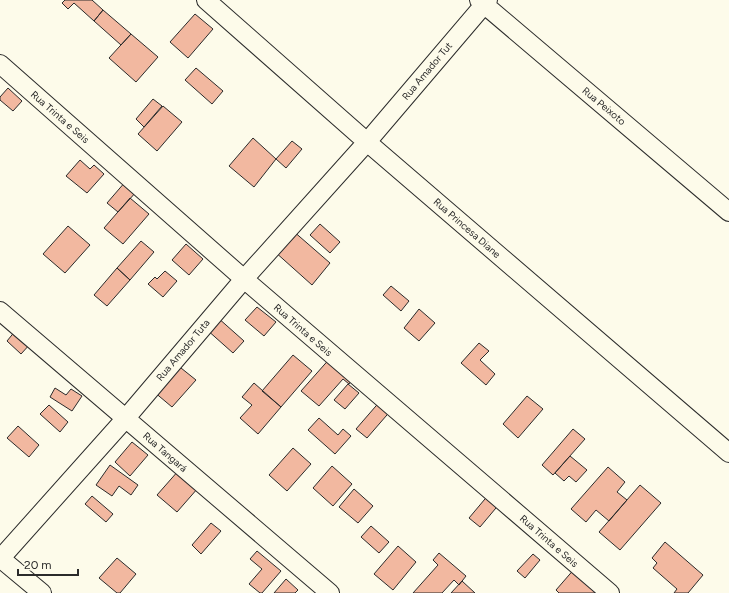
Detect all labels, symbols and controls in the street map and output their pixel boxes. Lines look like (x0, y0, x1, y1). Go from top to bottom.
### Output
street label: Rua Amador Tut (399, 39, 455, 103)
street label: Rua Peixoto (580, 84, 629, 128)
street label: Rua Trinta e Seis (28, 88, 92, 146)
street label: Rua Princesa Diane (431, 195, 504, 261)
street label: Rua Trinta e Seis (271, 301, 335, 359)
street label: Rua Amador Tuta (153, 316, 213, 384)
street label: Rua Tangará (140, 429, 190, 475)
street label: Rua Trinta e Seis (517, 512, 581, 570)
scale bar (18, 551, 78, 577)
text: 20 m (24, 558, 52, 572)

